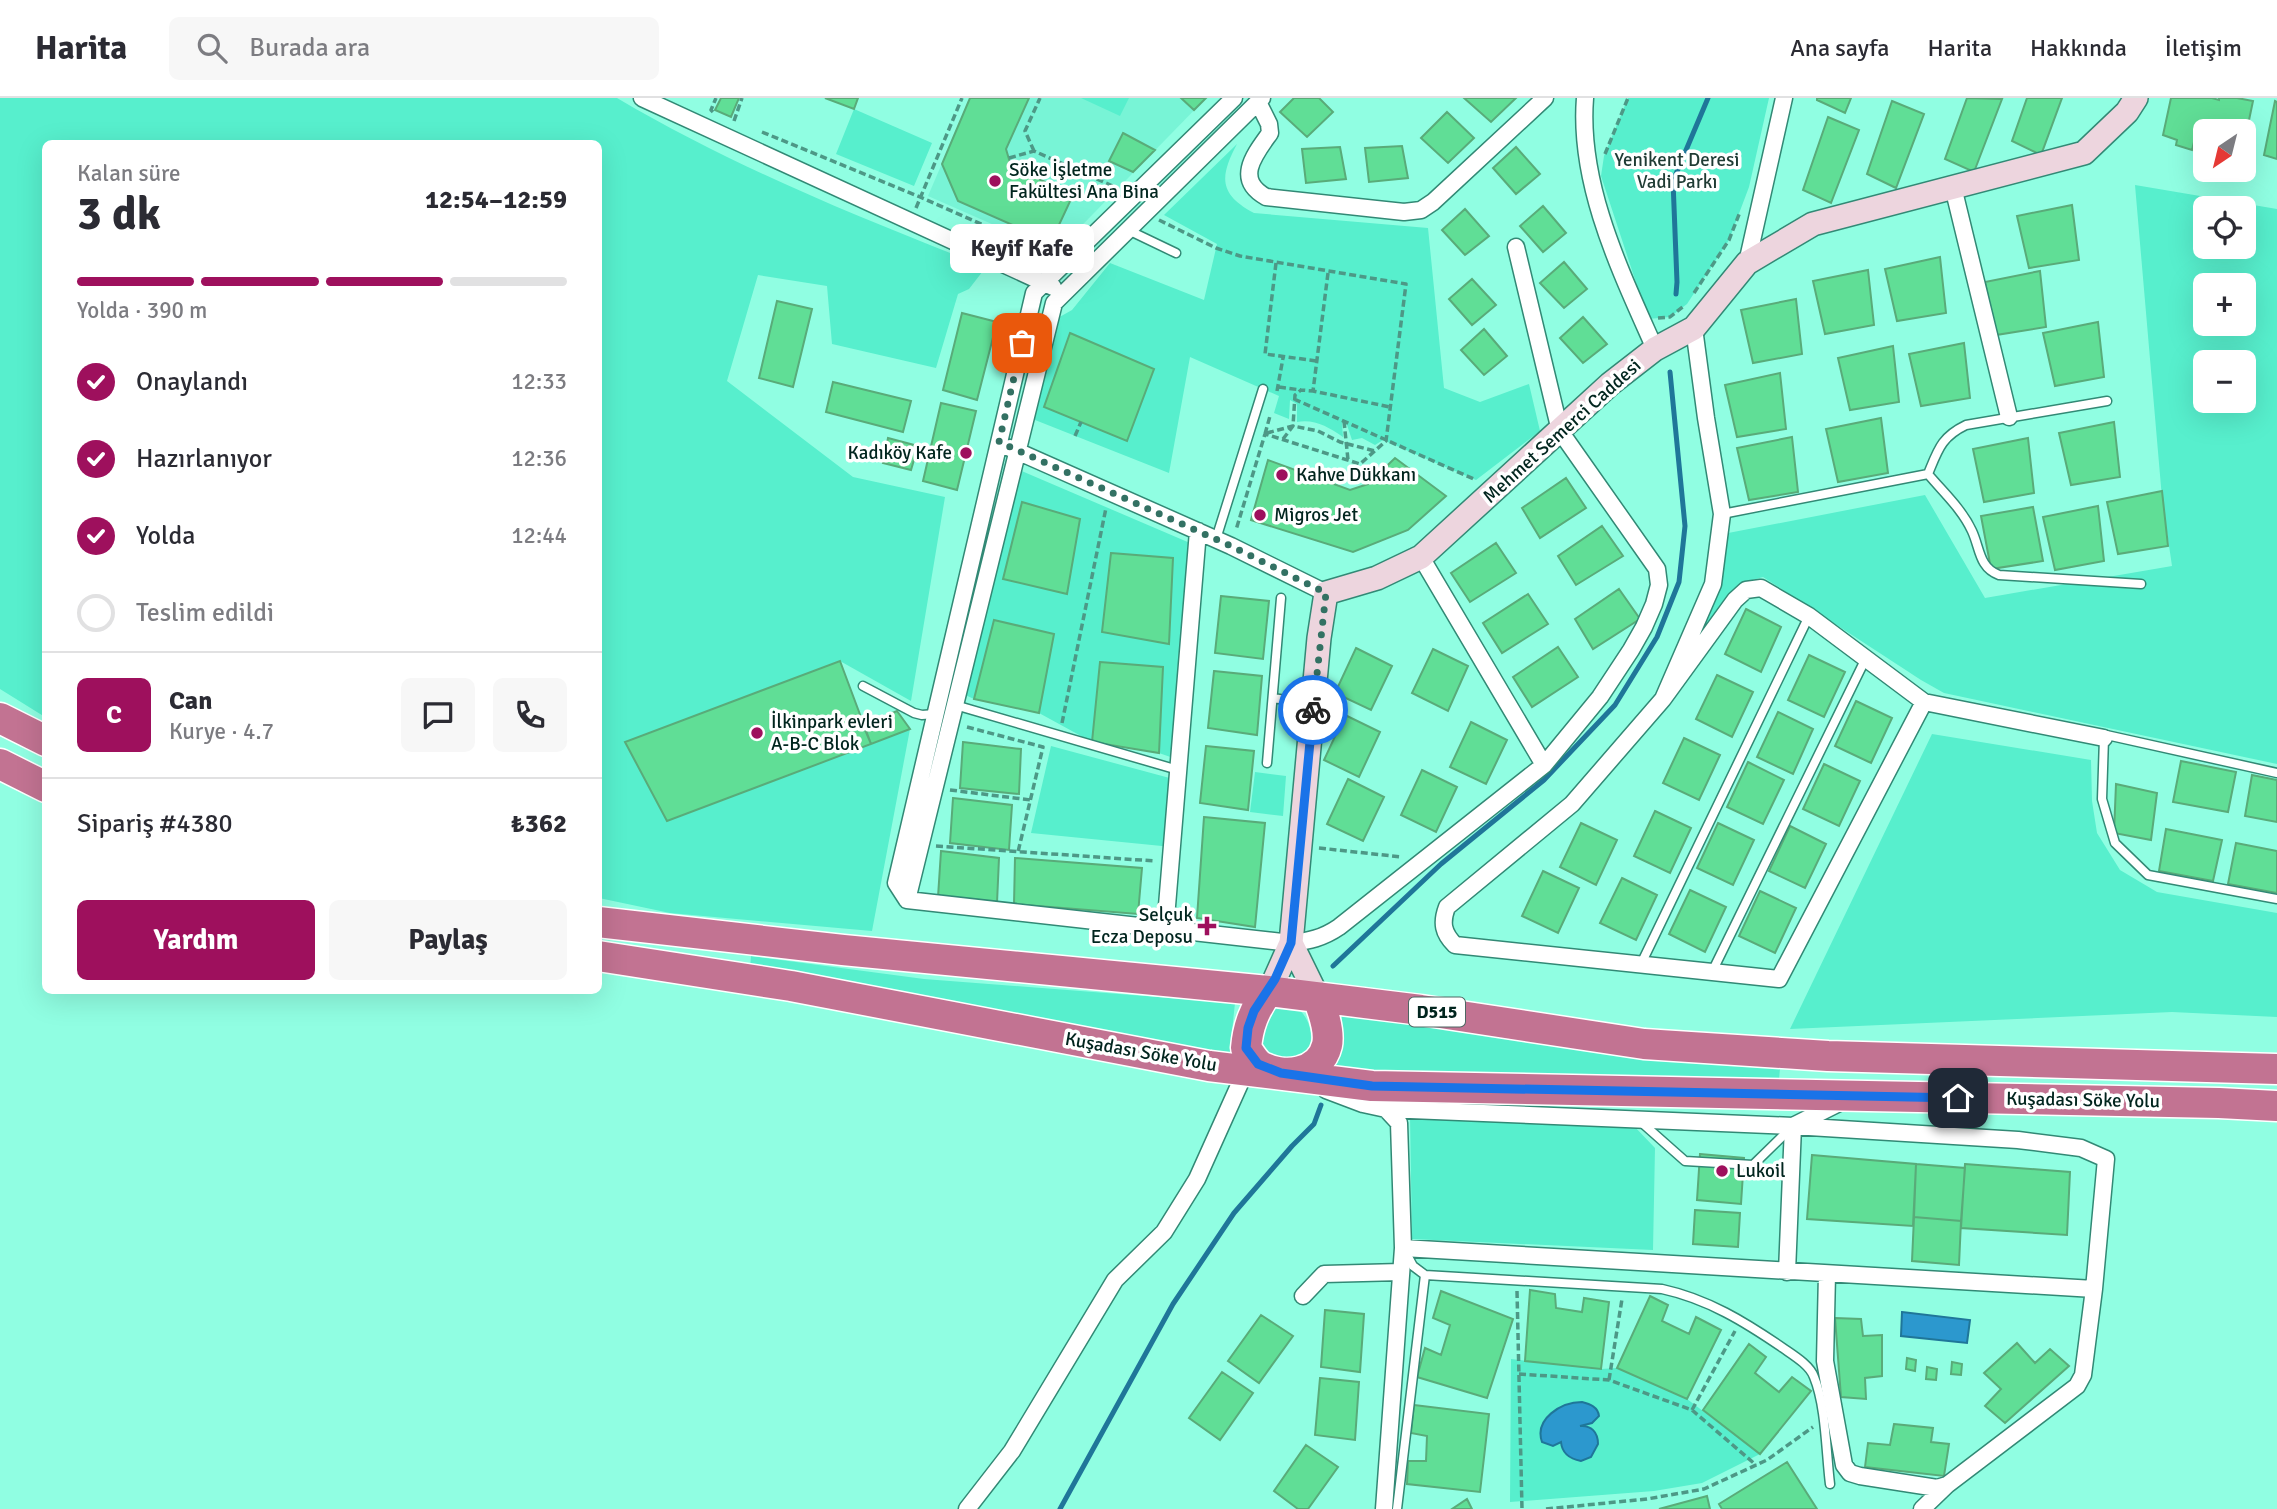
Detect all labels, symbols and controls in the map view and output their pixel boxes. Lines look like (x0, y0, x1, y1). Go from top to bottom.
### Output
search box (169, 17, 659, 80)
text: Harita (35, 28, 127, 69)
icon: search (193, 29, 231, 67)
text: Burada ara (249, 32, 370, 64)
text: Ana sayfa (1790, 33, 1890, 63)
text: Harita (1928, 33, 1992, 63)
text: Hakkında (2030, 33, 2127, 63)
text: İletişim (2165, 33, 2242, 63)
north arrow (2193, 119, 2256, 182)
map controls (2193, 119, 2256, 413)
park label: Yenikent Deresi Vadi Parkı (1615, 148, 1739, 194)
place label: Söke İşletme Fakültesi Ana Bina (1009, 158, 1159, 204)
text: Kalan süre (77, 159, 181, 188)
marker: Söke İşletme Fakültesi Ana Bina (987, 173, 1003, 189)
text: 12:54–12:59 (425, 184, 567, 216)
text: 3 dk (77, 186, 161, 242)
button: locate (2193, 196, 2256, 259)
callout: Keyif Kafe (950, 224, 1094, 273)
text: Keyif Kafe (971, 234, 1073, 263)
button: + (2193, 273, 2256, 336)
text: Yolda · 390 m (77, 296, 207, 325)
pin (992, 313, 1052, 373)
icon: bag (1003, 324, 1041, 362)
button: − (2193, 350, 2256, 413)
street label: Mehmet Semerci Caddesi (1478, 354, 1646, 508)
icon: check (77, 363, 115, 401)
text: Onaylandı (136, 366, 248, 398)
text: 12:33 (511, 367, 567, 396)
icon: check (77, 440, 115, 478)
place label: Kadıköy Kafe (848, 441, 952, 465)
text: Hazırlanıyor (136, 443, 272, 475)
text: 12:36 (511, 444, 567, 473)
marker: Kadıköy Kafe (958, 445, 974, 461)
place label: Kahve Dükkanı (1296, 463, 1416, 487)
marker: Kahve Dükkanı (1274, 467, 1290, 483)
place label: Migros Jet (1274, 503, 1359, 527)
marker: Migros Jet (1252, 507, 1268, 523)
icon: check (77, 517, 115, 555)
text: Yolda (136, 520, 196, 552)
text: 12:44 (511, 521, 567, 550)
text: Teslim edildi (136, 597, 274, 629)
courier (1278, 675, 1348, 745)
button: chat (401, 678, 475, 752)
button: phone (493, 678, 567, 752)
text: Can (169, 685, 212, 717)
icon: bike (1294, 691, 1332, 729)
text: C (106, 699, 122, 731)
place label: İlkinpark evleri A-B-C Blok (771, 710, 893, 756)
text: Kurye · 4.7 (169, 717, 274, 746)
marker: İlkinpark evleri A-B-C Blok (749, 725, 765, 741)
text: Sipariş #4380 (77, 808, 233, 840)
text: ₺362 (511, 808, 567, 840)
button: Yardım (77, 900, 315, 980)
button: Paylaş (329, 900, 567, 980)
place label: Selçuk Ecza Deposu (1091, 903, 1193, 949)
marker: Selçuk Ecza Deposu (1199, 918, 1215, 934)
road number: D515 (1409, 998, 1465, 1027)
street label: Kuşadası Söke Yolu (1063, 1027, 1219, 1077)
pin (1928, 1068, 1988, 1128)
icon: home (1939, 1079, 1977, 1117)
street label: Kuşadası Söke Yolu (2006, 1087, 2160, 1113)
place label: Lukoil (1736, 1159, 1786, 1183)
marker: Lukoil (1714, 1163, 1730, 1179)

